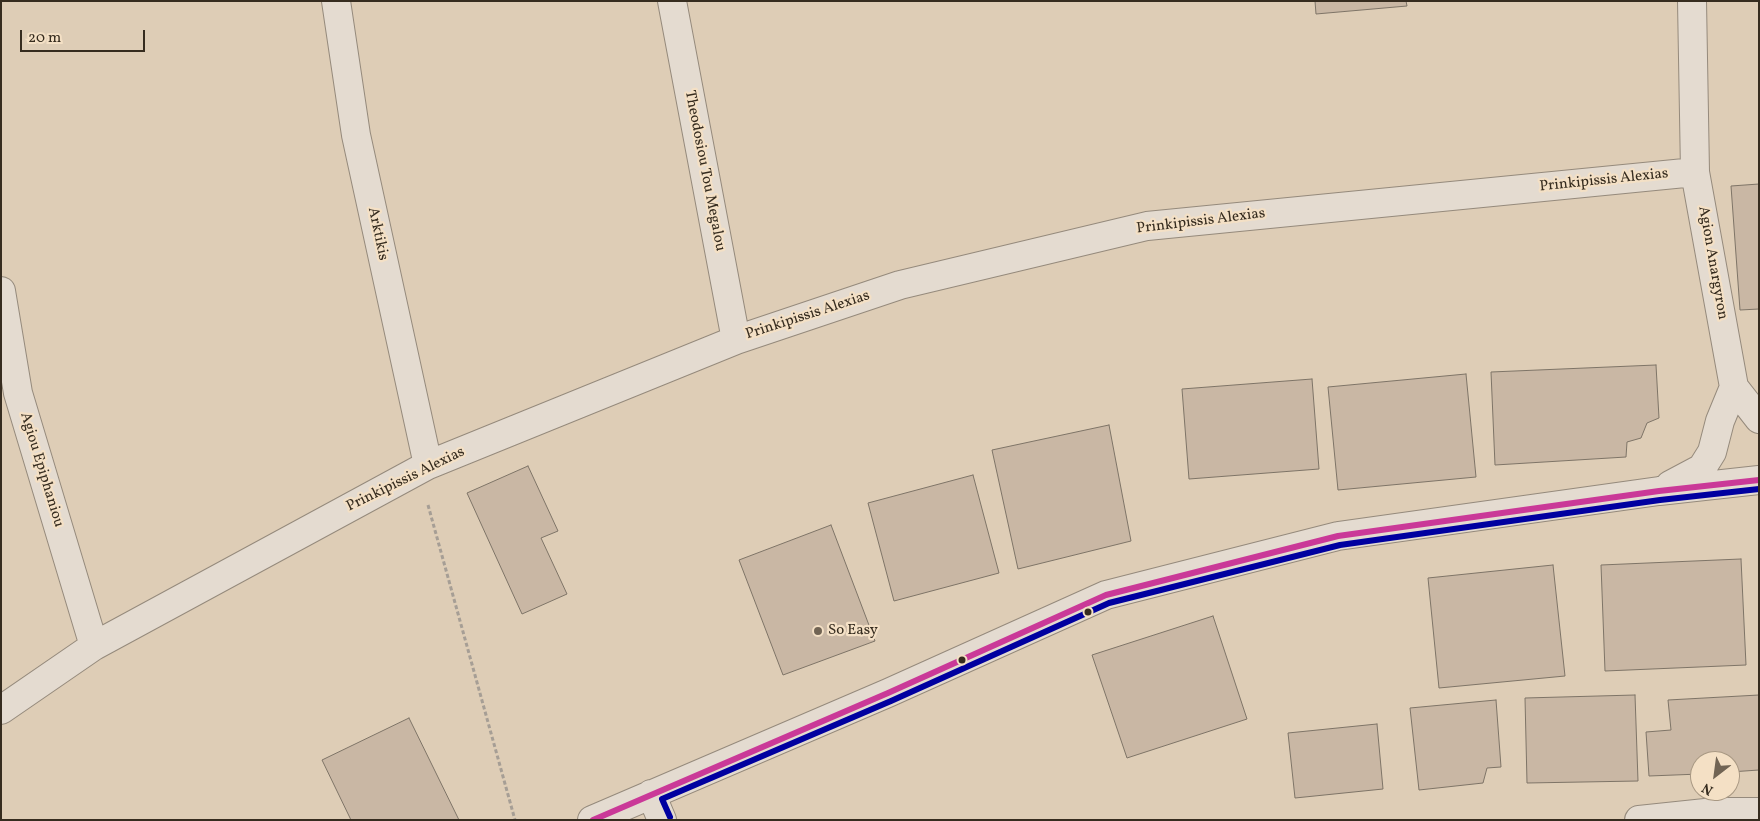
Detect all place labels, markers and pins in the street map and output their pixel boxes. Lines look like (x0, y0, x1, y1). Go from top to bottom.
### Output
unlabelled marker (1083, 607, 1093, 617)
place label: So Easy (828, 622, 878, 640)
marker: So Easy (812, 625, 824, 637)
unlabelled marker (957, 655, 967, 665)

